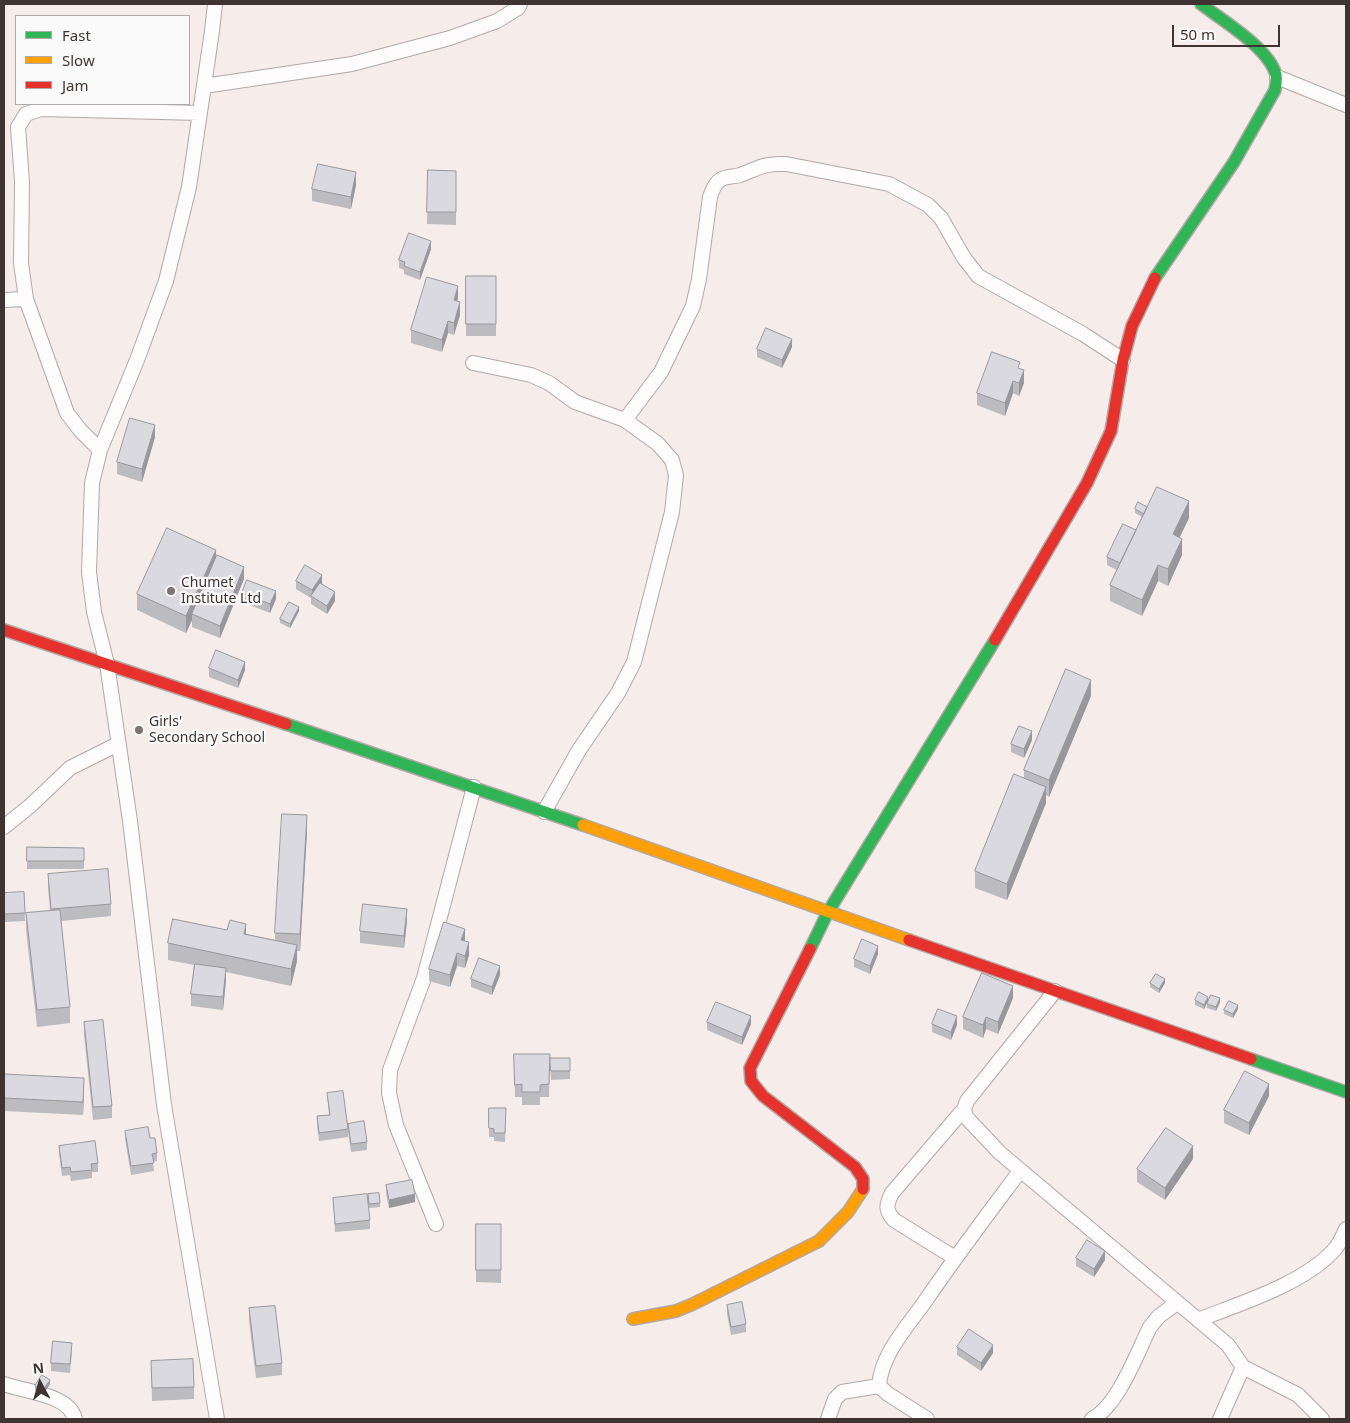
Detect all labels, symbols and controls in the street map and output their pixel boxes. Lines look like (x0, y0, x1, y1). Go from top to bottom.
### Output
legend (15, 15, 190, 105)
scale bar (1175, 15, 1282, 47)
text: 50 m (1180, 24, 1215, 44)
text: Fast (62, 25, 91, 45)
text: Slow (62, 50, 95, 70)
text: Jam (62, 75, 89, 95)
place label: Chumet Institute Ltd (181, 575, 261, 608)
marker: Chumet Institute Ltd (165, 585, 177, 597)
place label: Girls' Secondary School (149, 714, 265, 746)
marker: Girls' Secondary School (133, 724, 145, 736)
north arrow (15, 1358, 65, 1408)
text: N (32, 1358, 45, 1378)

